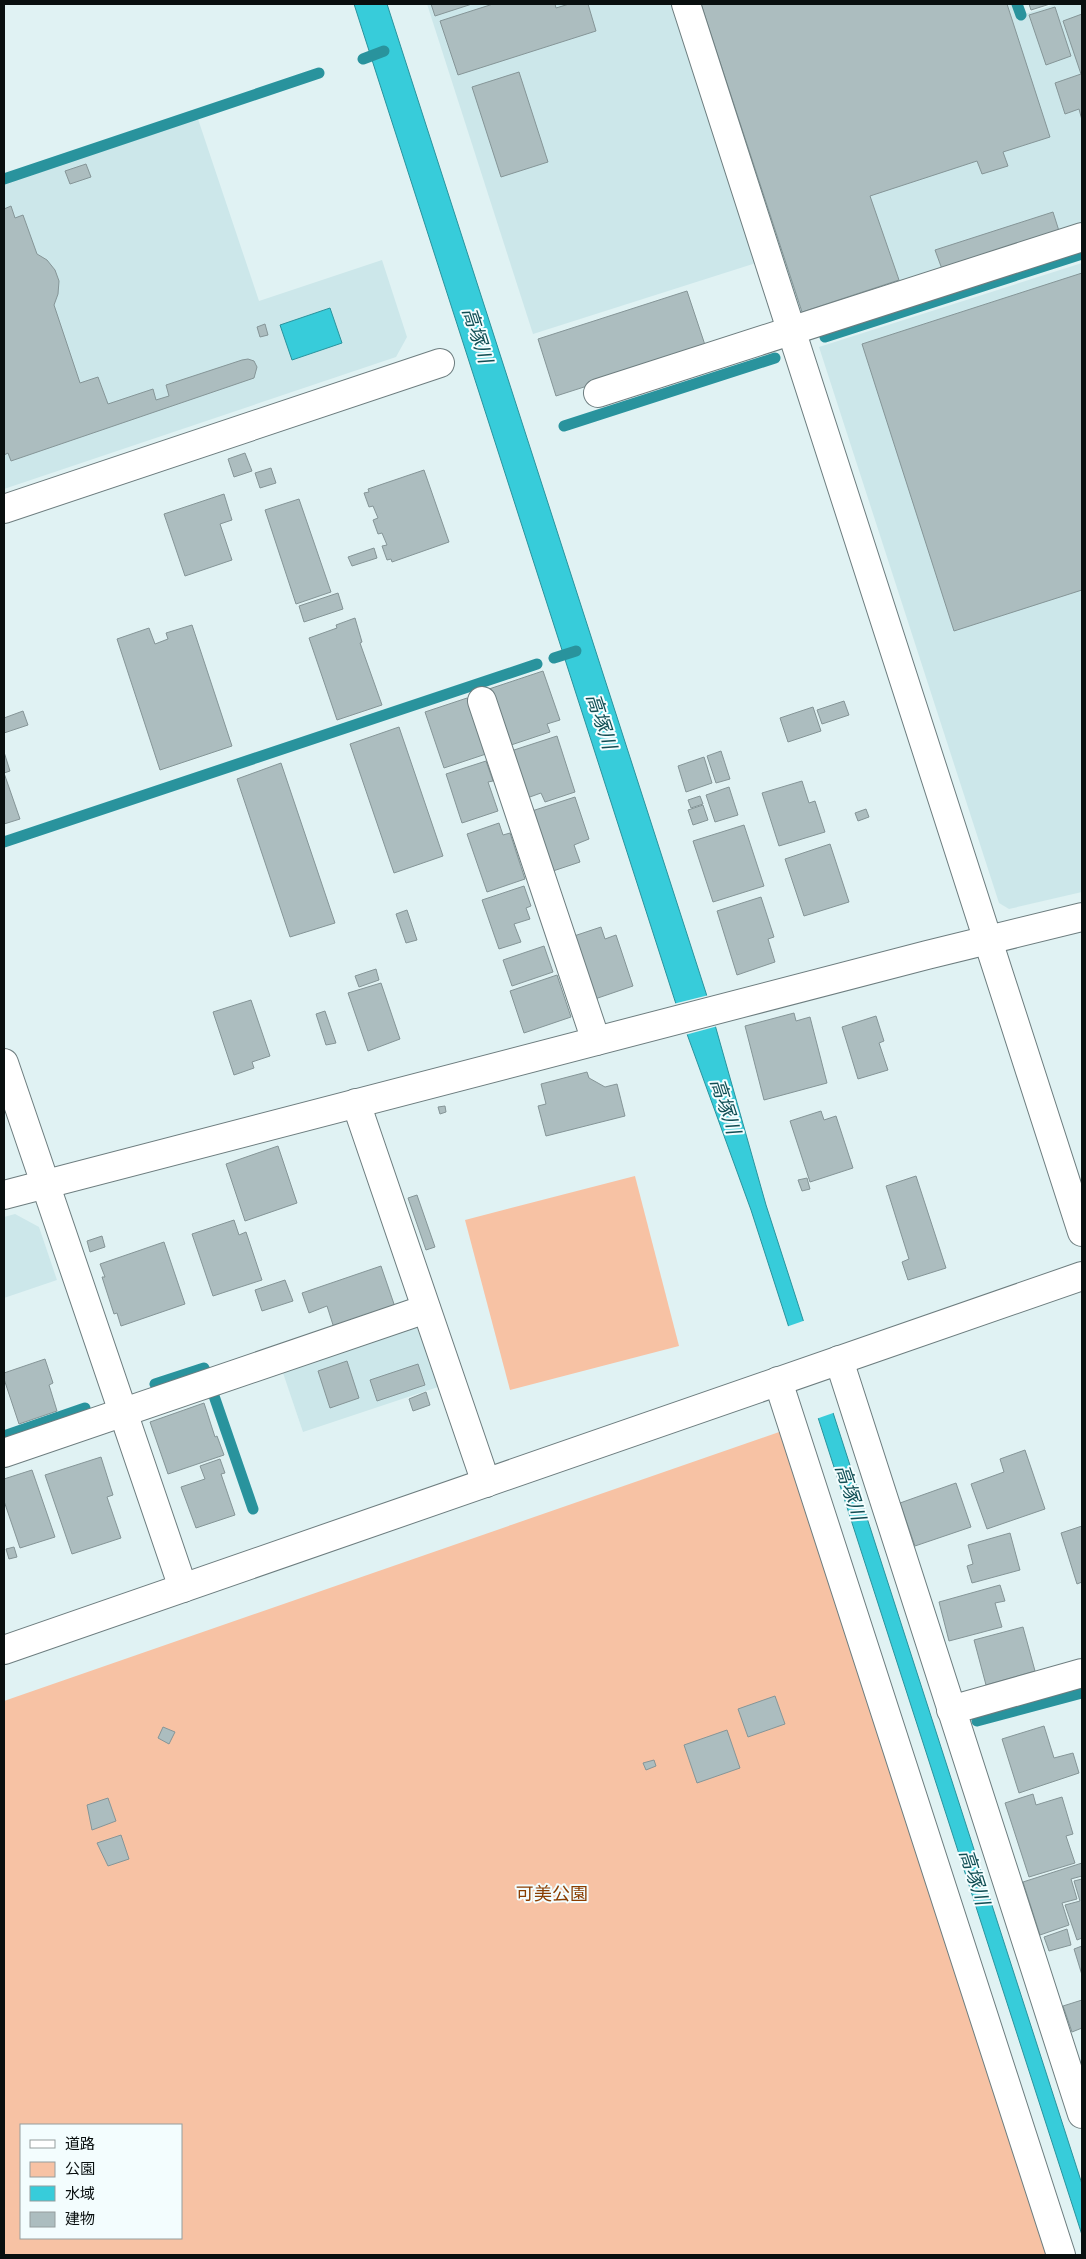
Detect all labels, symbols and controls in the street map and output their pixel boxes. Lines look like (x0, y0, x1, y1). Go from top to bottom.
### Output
water label: 高塚川 (458, 304, 498, 368)
water label: 高塚川 (582, 690, 622, 754)
water label: 高塚川 (706, 1075, 746, 1139)
water label: 高塚川 (831, 1461, 871, 1525)
water label: 高塚川 (955, 1846, 995, 1910)
park label: 可美公園 (516, 1883, 588, 1905)
legend (20, 2124, 182, 2239)
text: 道路 (65, 2135, 95, 2153)
text: 公園 (65, 2160, 95, 2178)
text: 水域 (65, 2185, 95, 2203)
text: 建物 (65, 2210, 95, 2228)

